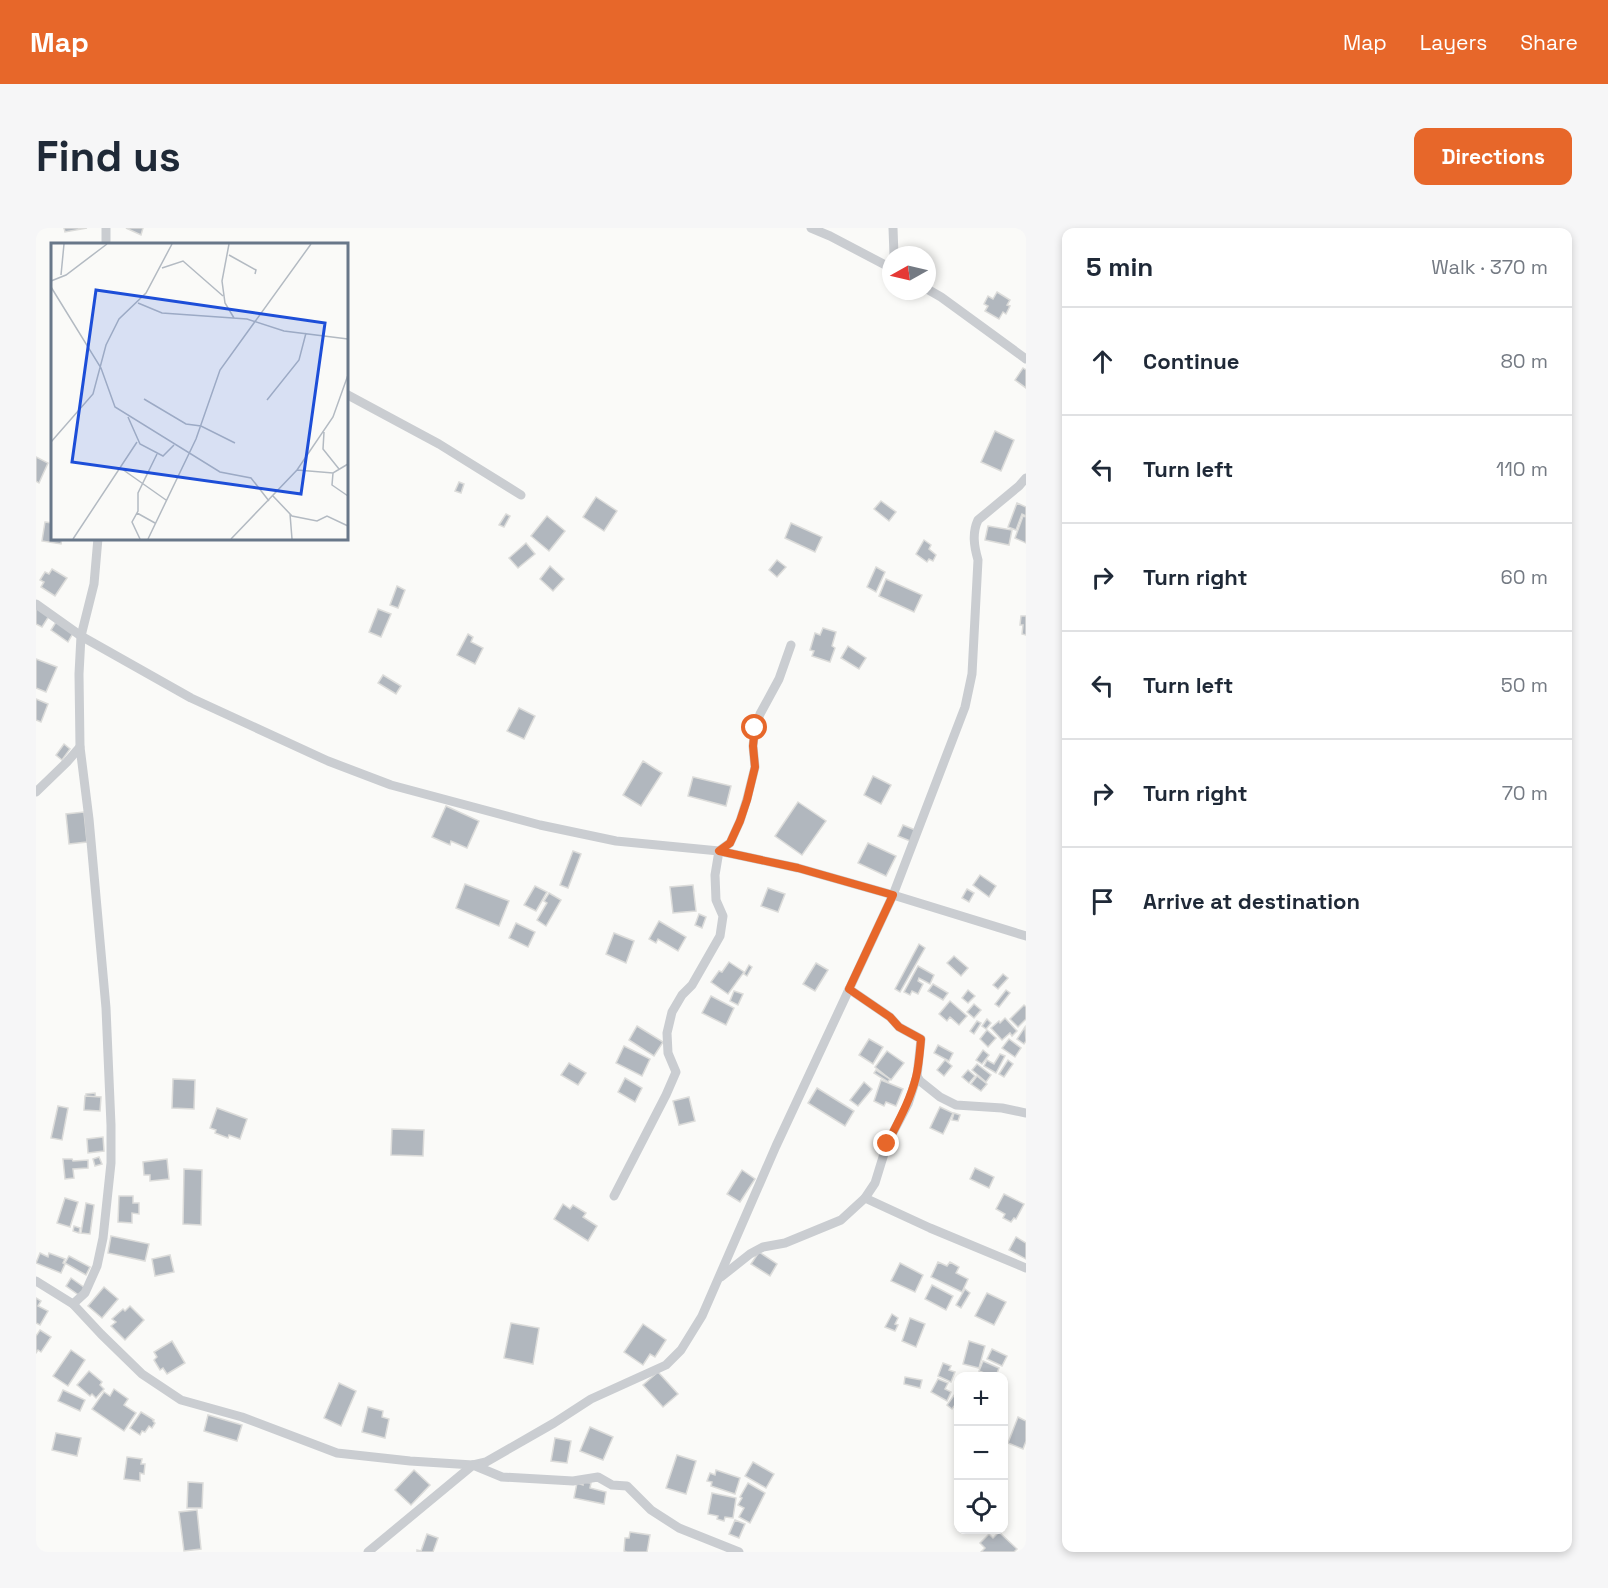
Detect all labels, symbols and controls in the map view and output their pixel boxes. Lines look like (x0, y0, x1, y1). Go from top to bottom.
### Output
text: Map (30, 24, 89, 60)
text: Map (1343, 29, 1387, 56)
text: Layers (1420, 29, 1487, 56)
text: Share (1520, 29, 1578, 56)
button: Directions (1414, 128, 1572, 185)
text: Find us (36, 130, 181, 183)
inset map (51, 243, 348, 540)
north arrow (882, 246, 936, 300)
text: 5 min (1086, 250, 1153, 284)
text: Walk · 370 m (1431, 254, 1548, 280)
icon: ahead (1086, 345, 1119, 378)
text: Continue (1143, 347, 1239, 375)
text: 80 m (1500, 348, 1548, 374)
icon: left (1086, 453, 1119, 486)
text: Turn left (1143, 455, 1233, 483)
text: 110 m (1496, 456, 1548, 482)
icon: right (1086, 561, 1119, 594)
text: Turn right (1143, 563, 1248, 591)
text: 60 m (1501, 564, 1548, 590)
icon: left (1086, 669, 1119, 702)
text: Turn left (1143, 671, 1233, 699)
text: 50 m (1501, 672, 1548, 698)
route start (741, 714, 767, 740)
icon: right (1086, 777, 1119, 810)
text: Turn right (1143, 779, 1248, 807)
text: 70 m (1502, 780, 1548, 806)
icon: arrive (1086, 885, 1119, 918)
text: Arrive at destination (1143, 887, 1360, 915)
route end (873, 1130, 899, 1156)
map controls (954, 1372, 1008, 1534)
button: + (954, 1372, 1008, 1426)
button: − (954, 1426, 1008, 1480)
button: locate (954, 1480, 1008, 1534)

